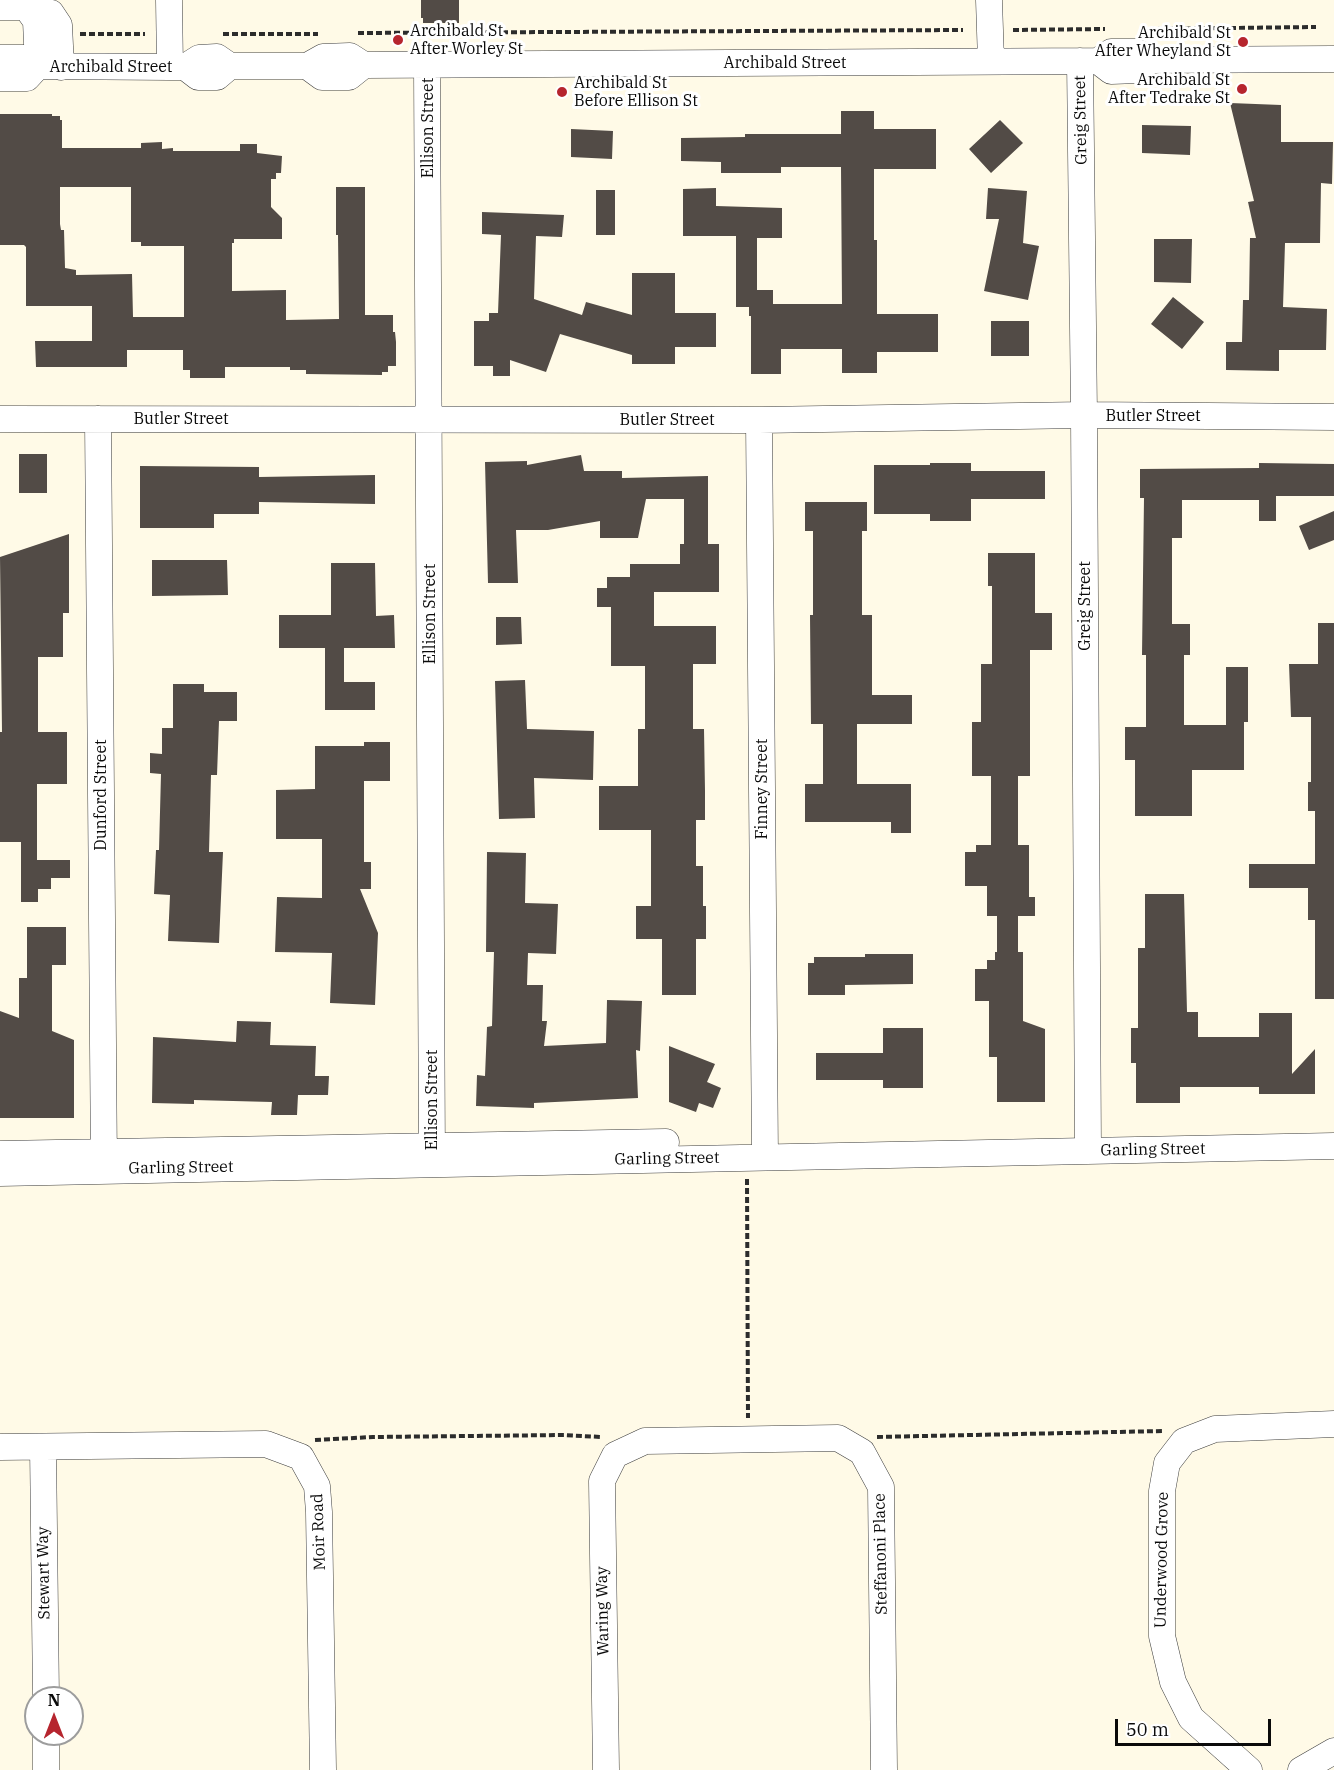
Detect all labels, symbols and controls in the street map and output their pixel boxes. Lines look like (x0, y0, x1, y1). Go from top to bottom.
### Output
place label: Archibald St After Worley St (410, 21, 523, 59)
place label: Archibald St After Wheyland St (1095, 23, 1231, 61)
marker: Archibald St After Worley St (391, 33, 405, 47)
marker: Archibald St After Wheyland St (1236, 35, 1250, 49)
street label: Archibald Street (724, 53, 846, 73)
street label: Archibald Street (50, 57, 172, 77)
place label: Archibald St After Tedrake St (1108, 70, 1230, 108)
place label: Archibald St Before Ellison St (574, 73, 698, 111)
street label: Greig Street (1071, 75, 1091, 165)
street label: Ellison Street (418, 78, 438, 178)
marker: Archibald St After Tedrake St (1235, 82, 1249, 96)
marker: Archibald St Before Ellison St (555, 85, 569, 99)
street label: Butler Street (1105, 406, 1201, 426)
street label: Butler Street (133, 409, 229, 429)
street label: Butler Street (619, 410, 715, 430)
street label: Greig Street (1075, 561, 1095, 651)
street label: Ellison Street (420, 564, 440, 664)
street label: Dunford Street (91, 739, 111, 851)
street label: Finney Street (752, 739, 772, 839)
street label: Ellison Street (422, 1050, 442, 1150)
street label: Garling Street (1100, 1139, 1206, 1161)
street label: Garling Street (614, 1148, 720, 1170)
street label: Garling Street (128, 1157, 234, 1179)
street label: Underwood Grove (1151, 1492, 1173, 1628)
street label: Moir Road (308, 1493, 330, 1571)
street label: Steffanoni Place (870, 1493, 892, 1615)
street label: Stewart Way (34, 1526, 54, 1620)
street label: Waring Way (593, 1566, 613, 1656)
north arrow (24, 1686, 84, 1746)
text: N (48, 1690, 60, 1710)
scale bar (1118, 1707, 1274, 1745)
text: 50 m (1126, 1718, 1169, 1741)

